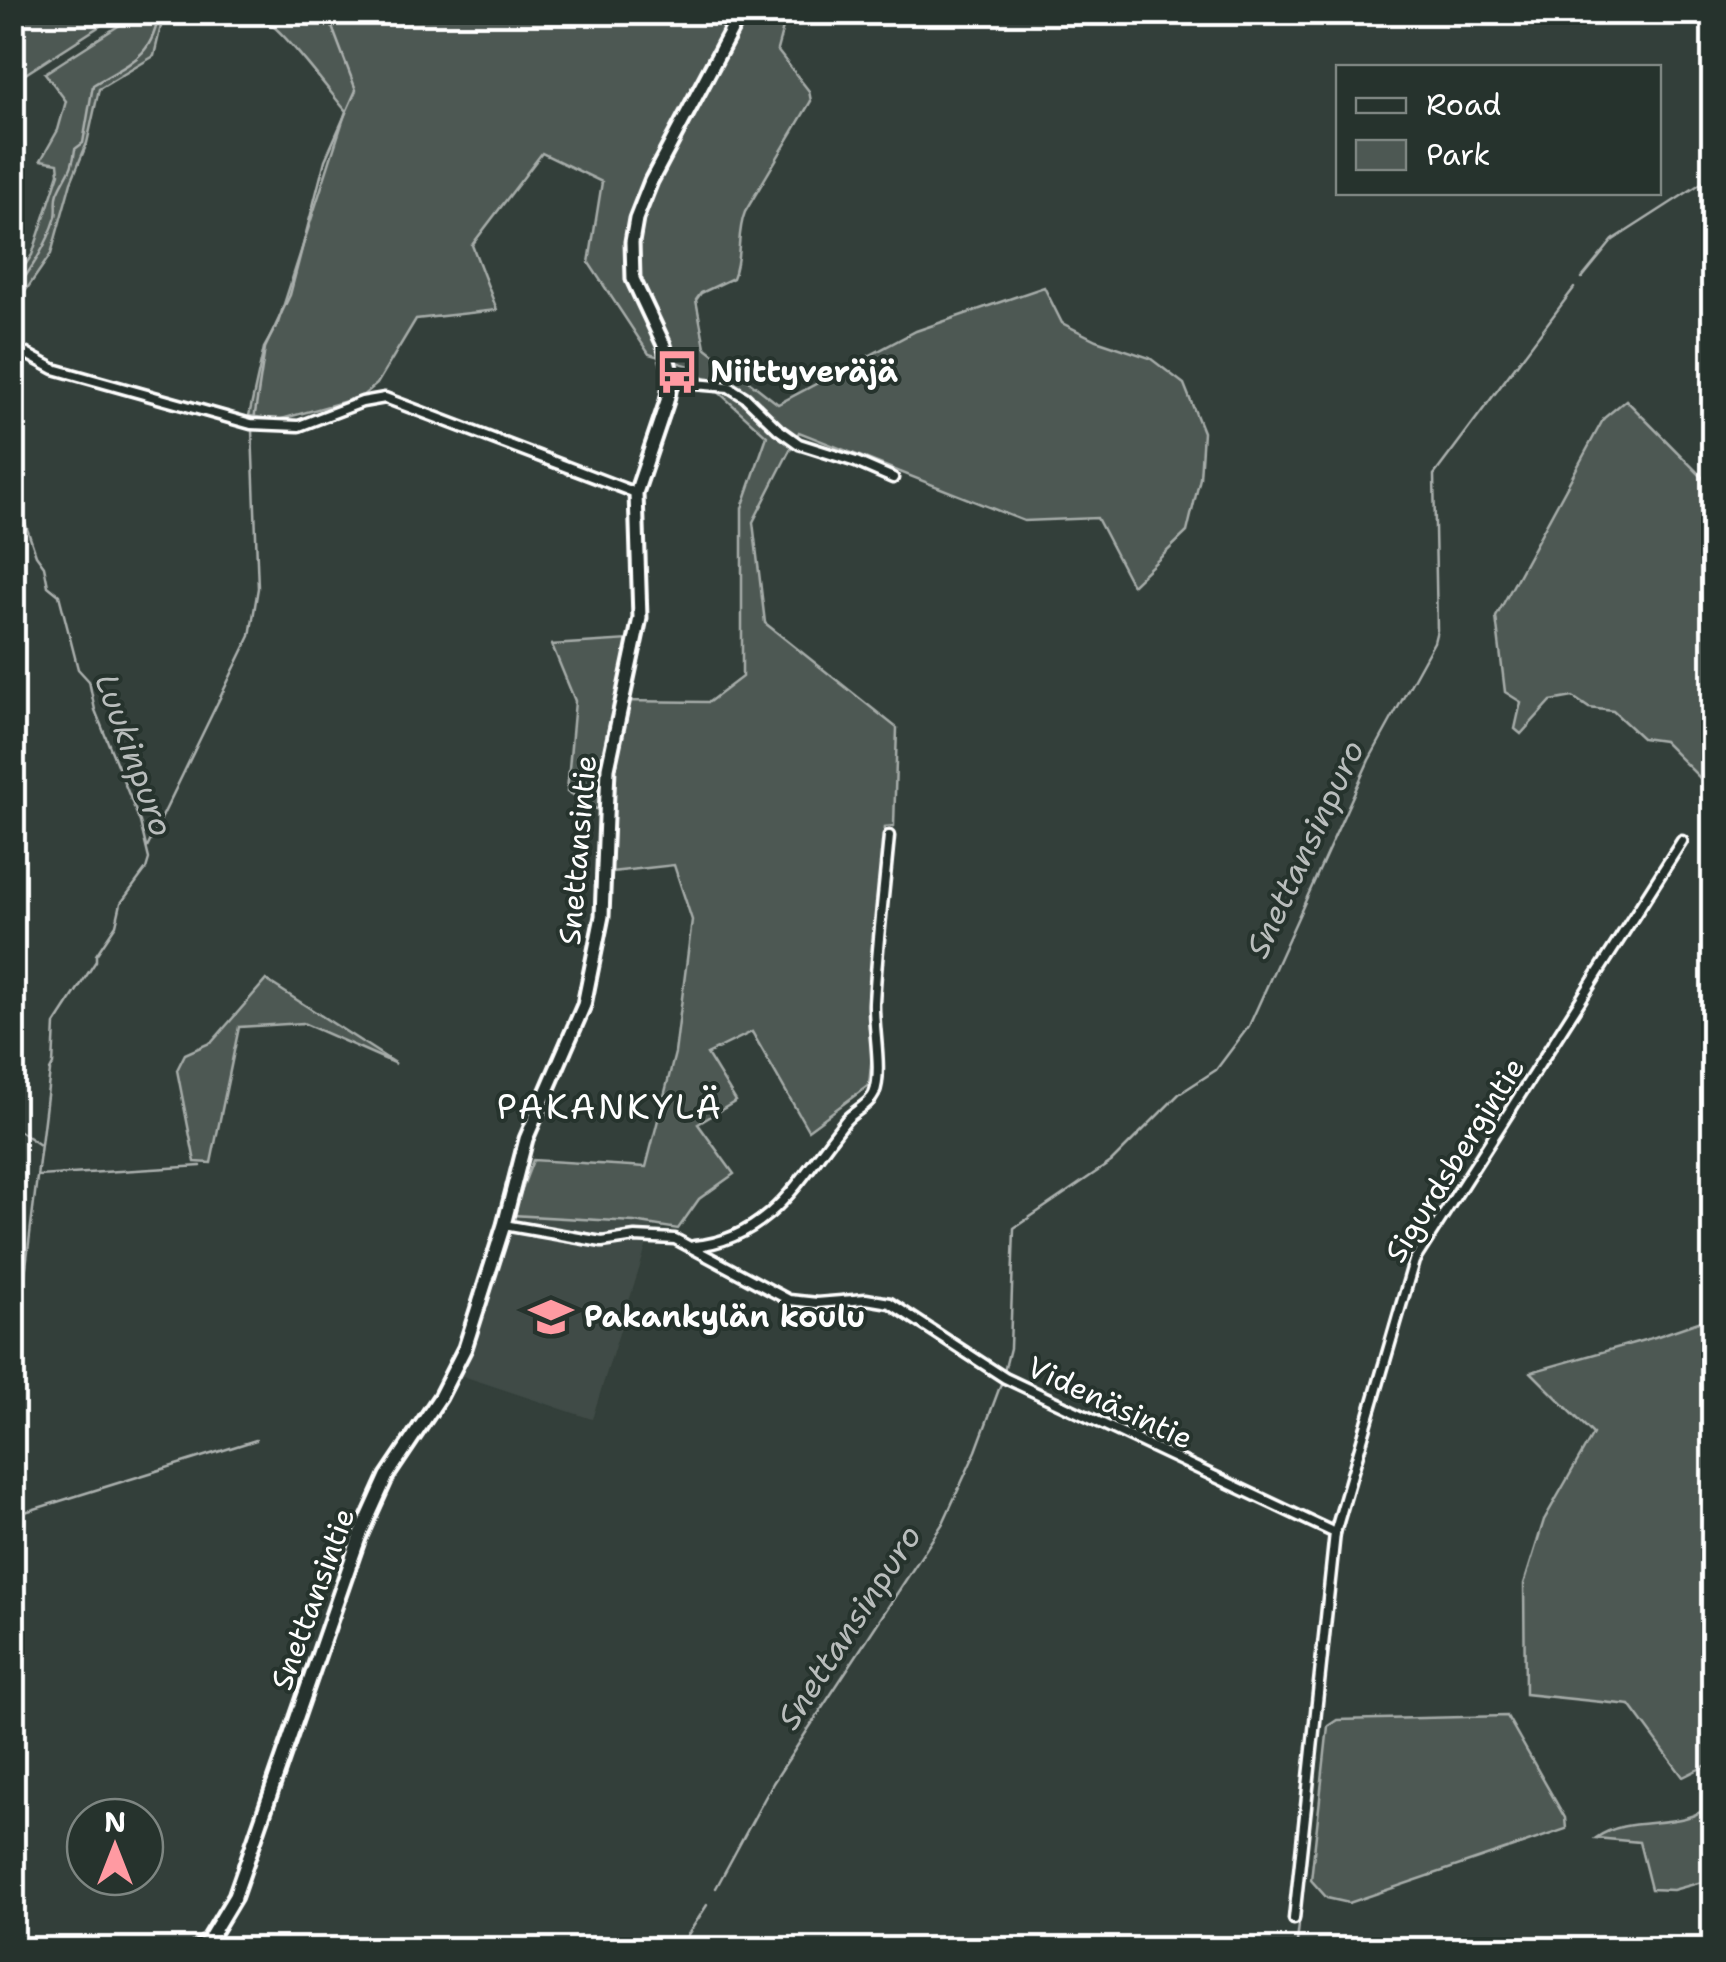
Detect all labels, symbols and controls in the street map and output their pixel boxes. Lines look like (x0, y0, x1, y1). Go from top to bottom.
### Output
legend (1336, 65, 1661, 195)
text: Road (1426, 84, 1501, 125)
text: Park (1426, 134, 1490, 175)
bus stop icon: Niittyveräjä (653, 348, 701, 396)
place label: Niittyveräjä (710, 351, 899, 392)
water label: Luukinpuro (85, 667, 184, 842)
water label: Snettansinpuro (1235, 733, 1374, 965)
street label: Snettansintie (549, 753, 606, 947)
street label: Sigurdsbergintie (1375, 1049, 1534, 1270)
district label: PAKANKYLÄ (497, 1083, 723, 1130)
school or university icon: Pakankylän koulu (527, 1293, 575, 1341)
place label: Pakankylän koulu (584, 1296, 865, 1337)
street label: Videnäsintie (1021, 1346, 1200, 1459)
street label: Snettansintie (261, 1502, 364, 1695)
water label: Snettansinpuro (766, 1516, 931, 1737)
north arrow (65, 1797, 165, 1897)
text: N (104, 1803, 126, 1841)

